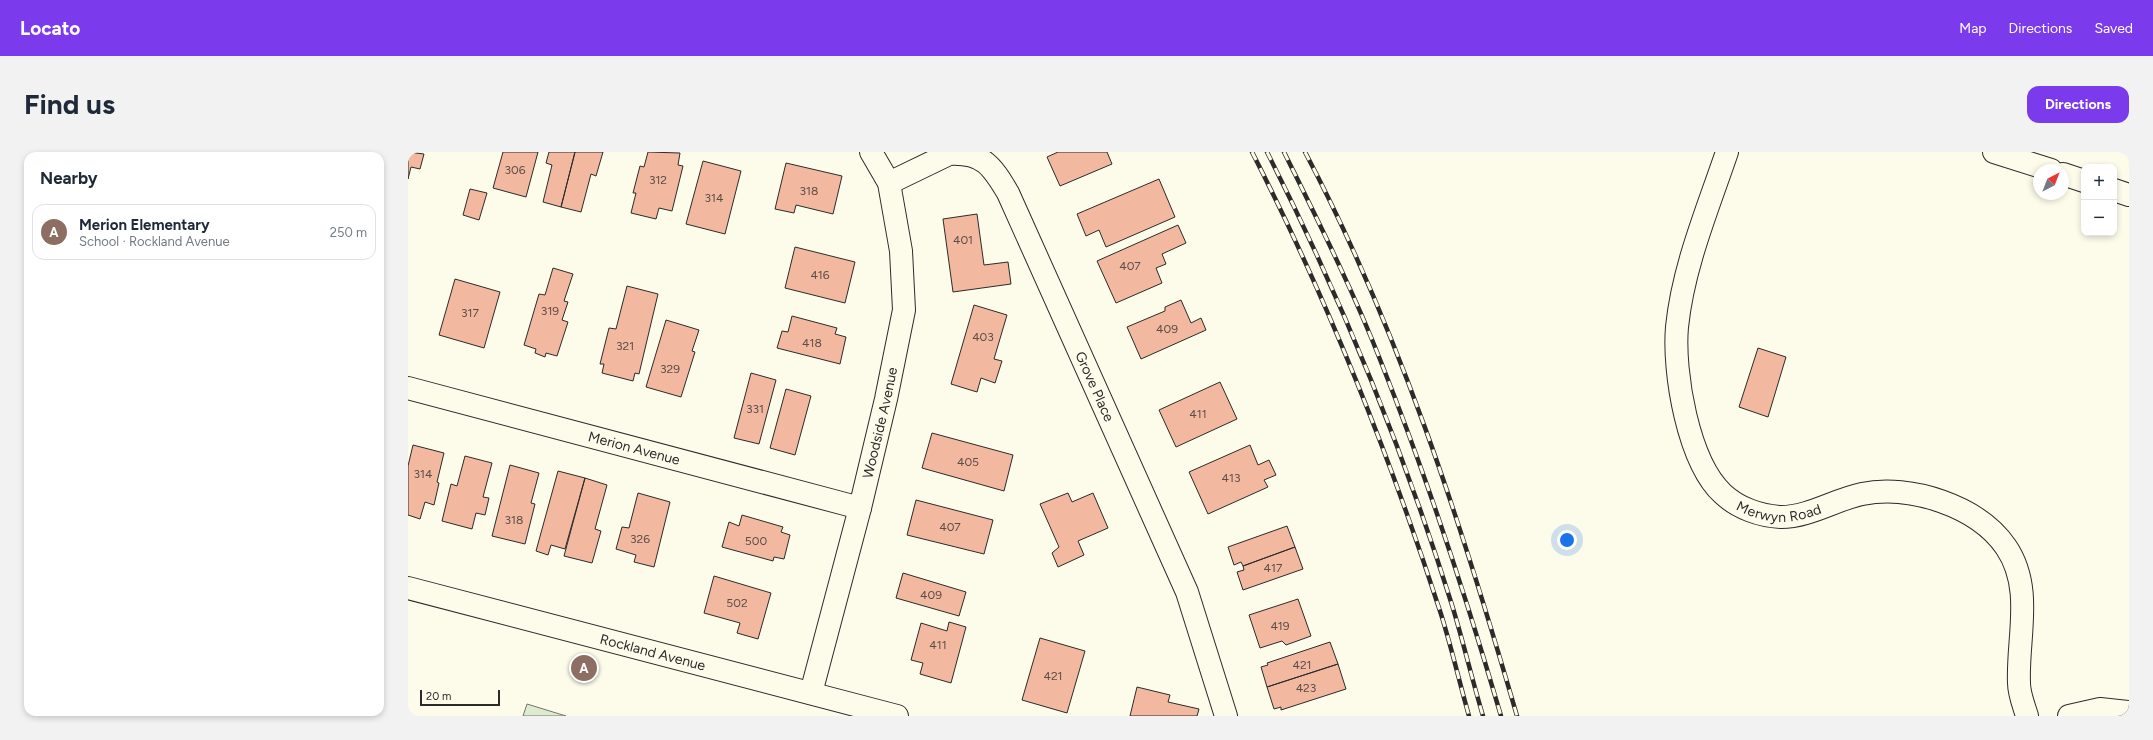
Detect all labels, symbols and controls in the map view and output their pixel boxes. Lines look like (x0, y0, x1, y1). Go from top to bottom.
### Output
text: Locato (20, 17, 80, 40)
text: Map (1959, 20, 1987, 37)
text: Directions (2009, 20, 2072, 37)
text: Saved (2094, 20, 2133, 37)
button: Directions (2027, 86, 2129, 123)
text: Find us (24, 87, 115, 121)
house number: 306 (504, 163, 526, 177)
north arrow (2033, 164, 2069, 200)
map controls (2081, 164, 2117, 236)
button: + (2081, 164, 2117, 200)
text: Nearby (40, 168, 98, 188)
house number: 312 (649, 173, 667, 187)
house number: 318 (800, 184, 818, 198)
house number: 314 (705, 191, 724, 205)
button: − (2081, 200, 2117, 236)
text: Merion Elementary (79, 216, 210, 234)
text: A (49, 225, 59, 240)
text: 250 m (330, 225, 367, 240)
house number: 401 (953, 233, 973, 247)
text: School · Rockland Avenue (79, 234, 229, 249)
house number: 407 (1119, 259, 1141, 273)
house number: 416 (810, 268, 830, 282)
house number: 319 (541, 304, 559, 318)
house number: 317 (461, 306, 480, 320)
house number: 409 (1156, 322, 1178, 336)
house number: 403 (972, 330, 994, 344)
house number: 418 (802, 336, 822, 350)
house number: 321 (616, 339, 634, 353)
street label: Grove Place (1072, 349, 1118, 425)
house number: 329 (660, 362, 680, 376)
street label: Woodside Avenue (859, 365, 901, 480)
house number: 331 (746, 402, 764, 416)
house number: 411 (1189, 407, 1207, 421)
street label: Merion Avenue (586, 428, 682, 468)
house number: 405 (957, 455, 979, 469)
house number: 314 (414, 467, 433, 481)
house number: 413 (1222, 471, 1240, 485)
street label: Merwyn Road (1734, 497, 1823, 526)
house number: 318 (505, 513, 523, 527)
house number: 407 (939, 520, 961, 534)
your location (1557, 530, 1577, 550)
house number: 326 (630, 532, 650, 546)
house number: 500 (745, 534, 767, 548)
house number: 417 (1264, 561, 1283, 575)
house number: 409 (920, 588, 942, 602)
house number: 502 (726, 596, 748, 610)
house number: 419 (1270, 619, 1290, 633)
street label: Rockland Avenue (598, 630, 708, 674)
house number: 411 (929, 638, 947, 652)
pin: A (571, 653, 597, 683)
house number: 421 (1292, 658, 1312, 672)
house number: 421 (1043, 669, 1063, 683)
house number: 423 (1296, 681, 1316, 695)
scale bar (420, 688, 500, 707)
text: 20 m (426, 690, 451, 703)

